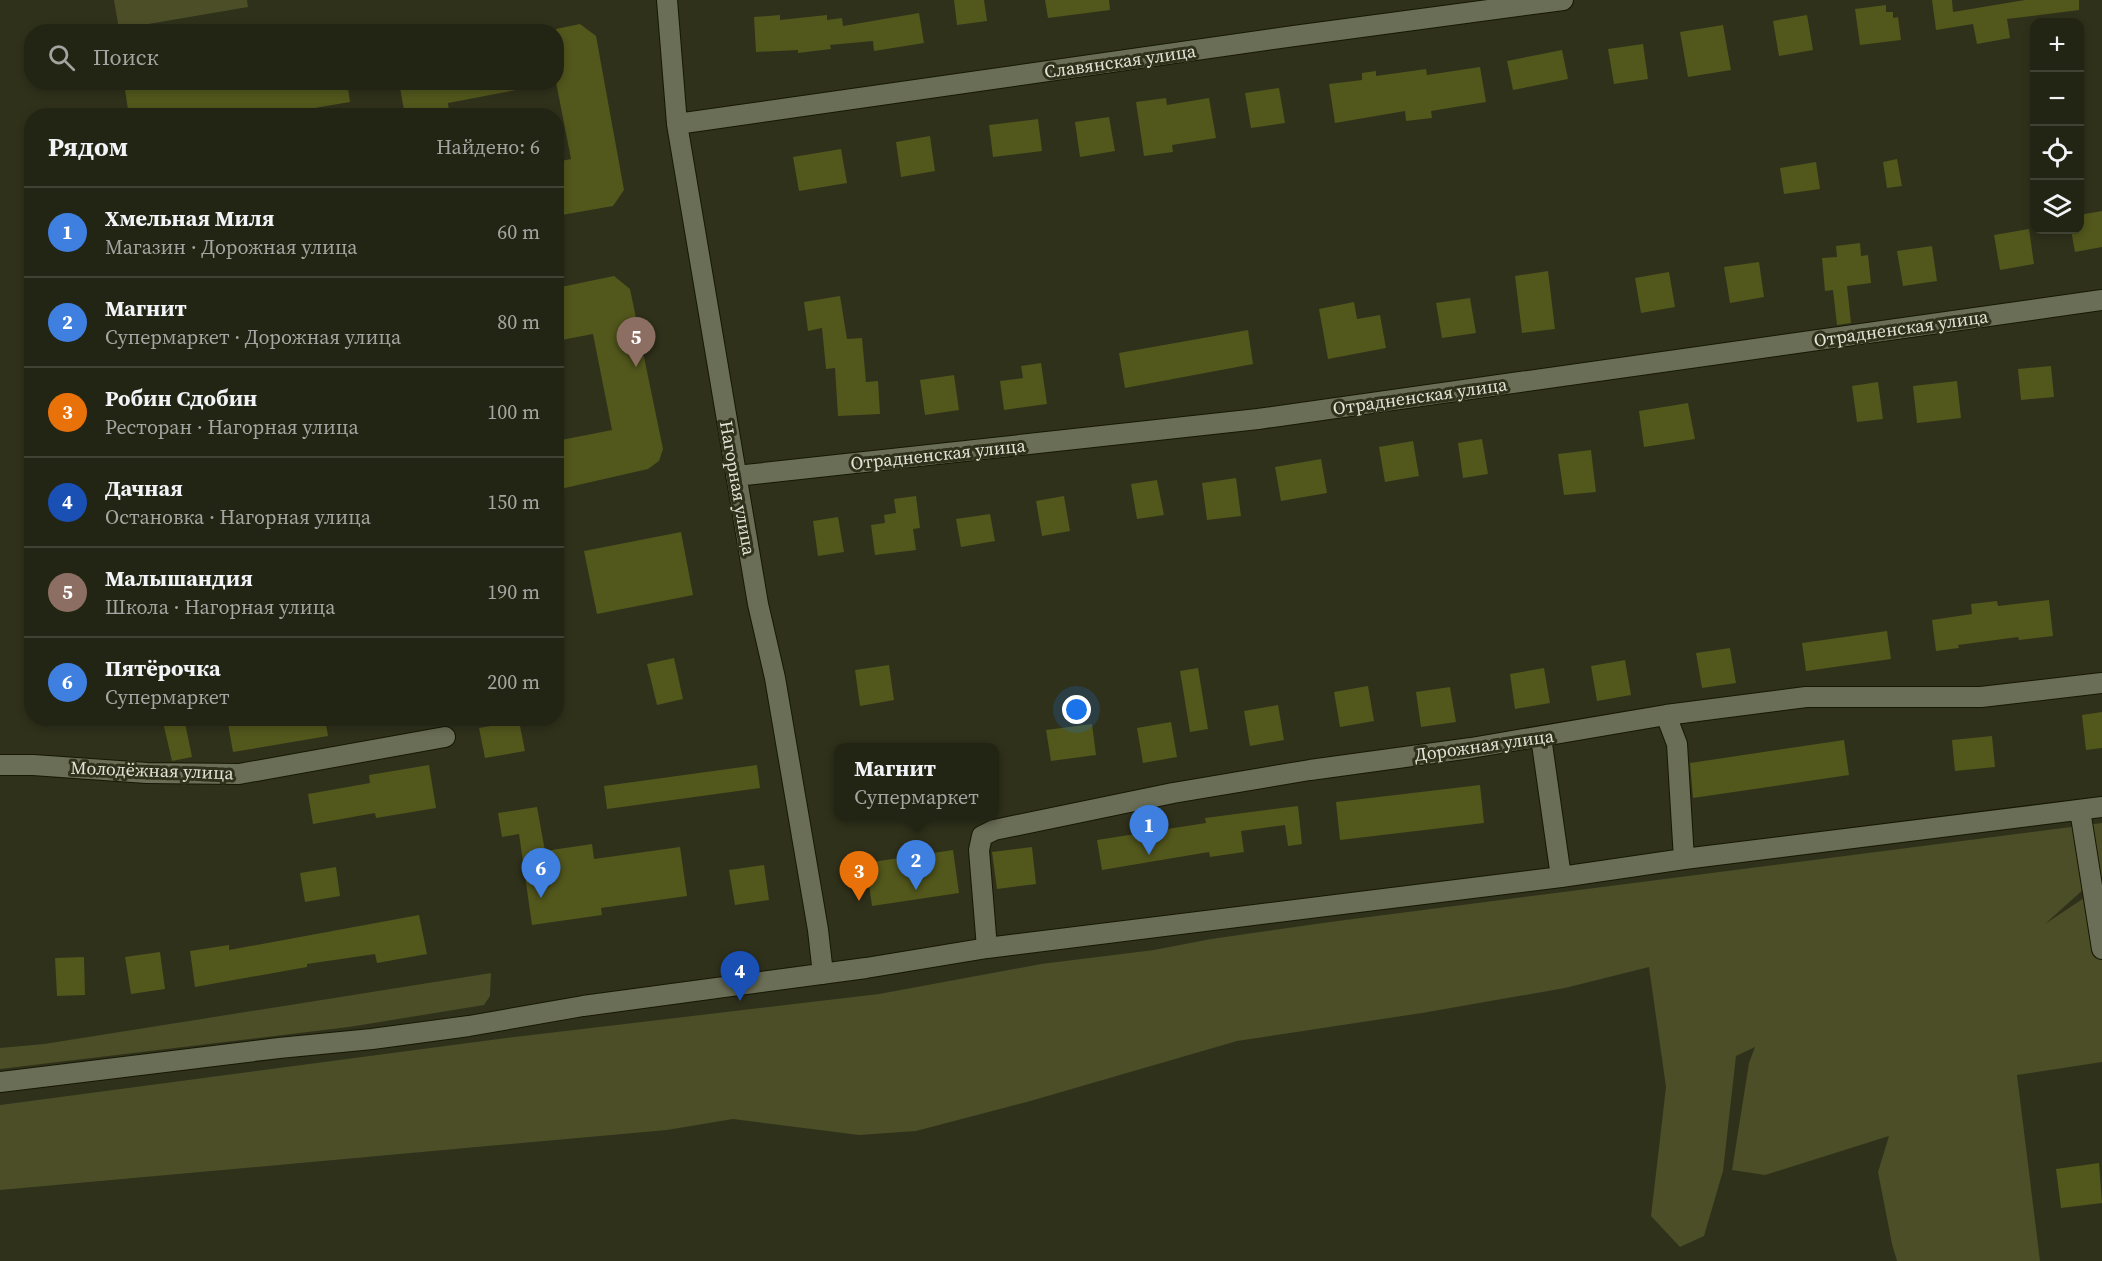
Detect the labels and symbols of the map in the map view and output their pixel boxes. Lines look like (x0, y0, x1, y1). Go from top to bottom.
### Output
street label: Славянская улица (1043, 38, 1198, 84)
street label: Отрадненская улица (1812, 303, 1991, 353)
pin: 5 (616, 318, 656, 367)
street label: Отрадненская улица (1331, 371, 1510, 421)
street label: Нагорная улица (714, 419, 762, 558)
street label: Отрадненская улица (849, 432, 1028, 476)
your location (1062, 695, 1091, 724)
street label: Дорожная улица (1413, 723, 1556, 767)
street label: Молодёжная улица (70, 755, 235, 785)
pin: 1 (1130, 806, 1168, 855)
pin: 2 (896, 840, 936, 890)
pin: 6 (522, 848, 560, 898)
pin: 3 (840, 852, 878, 901)
pin: 4 (720, 952, 760, 1001)

